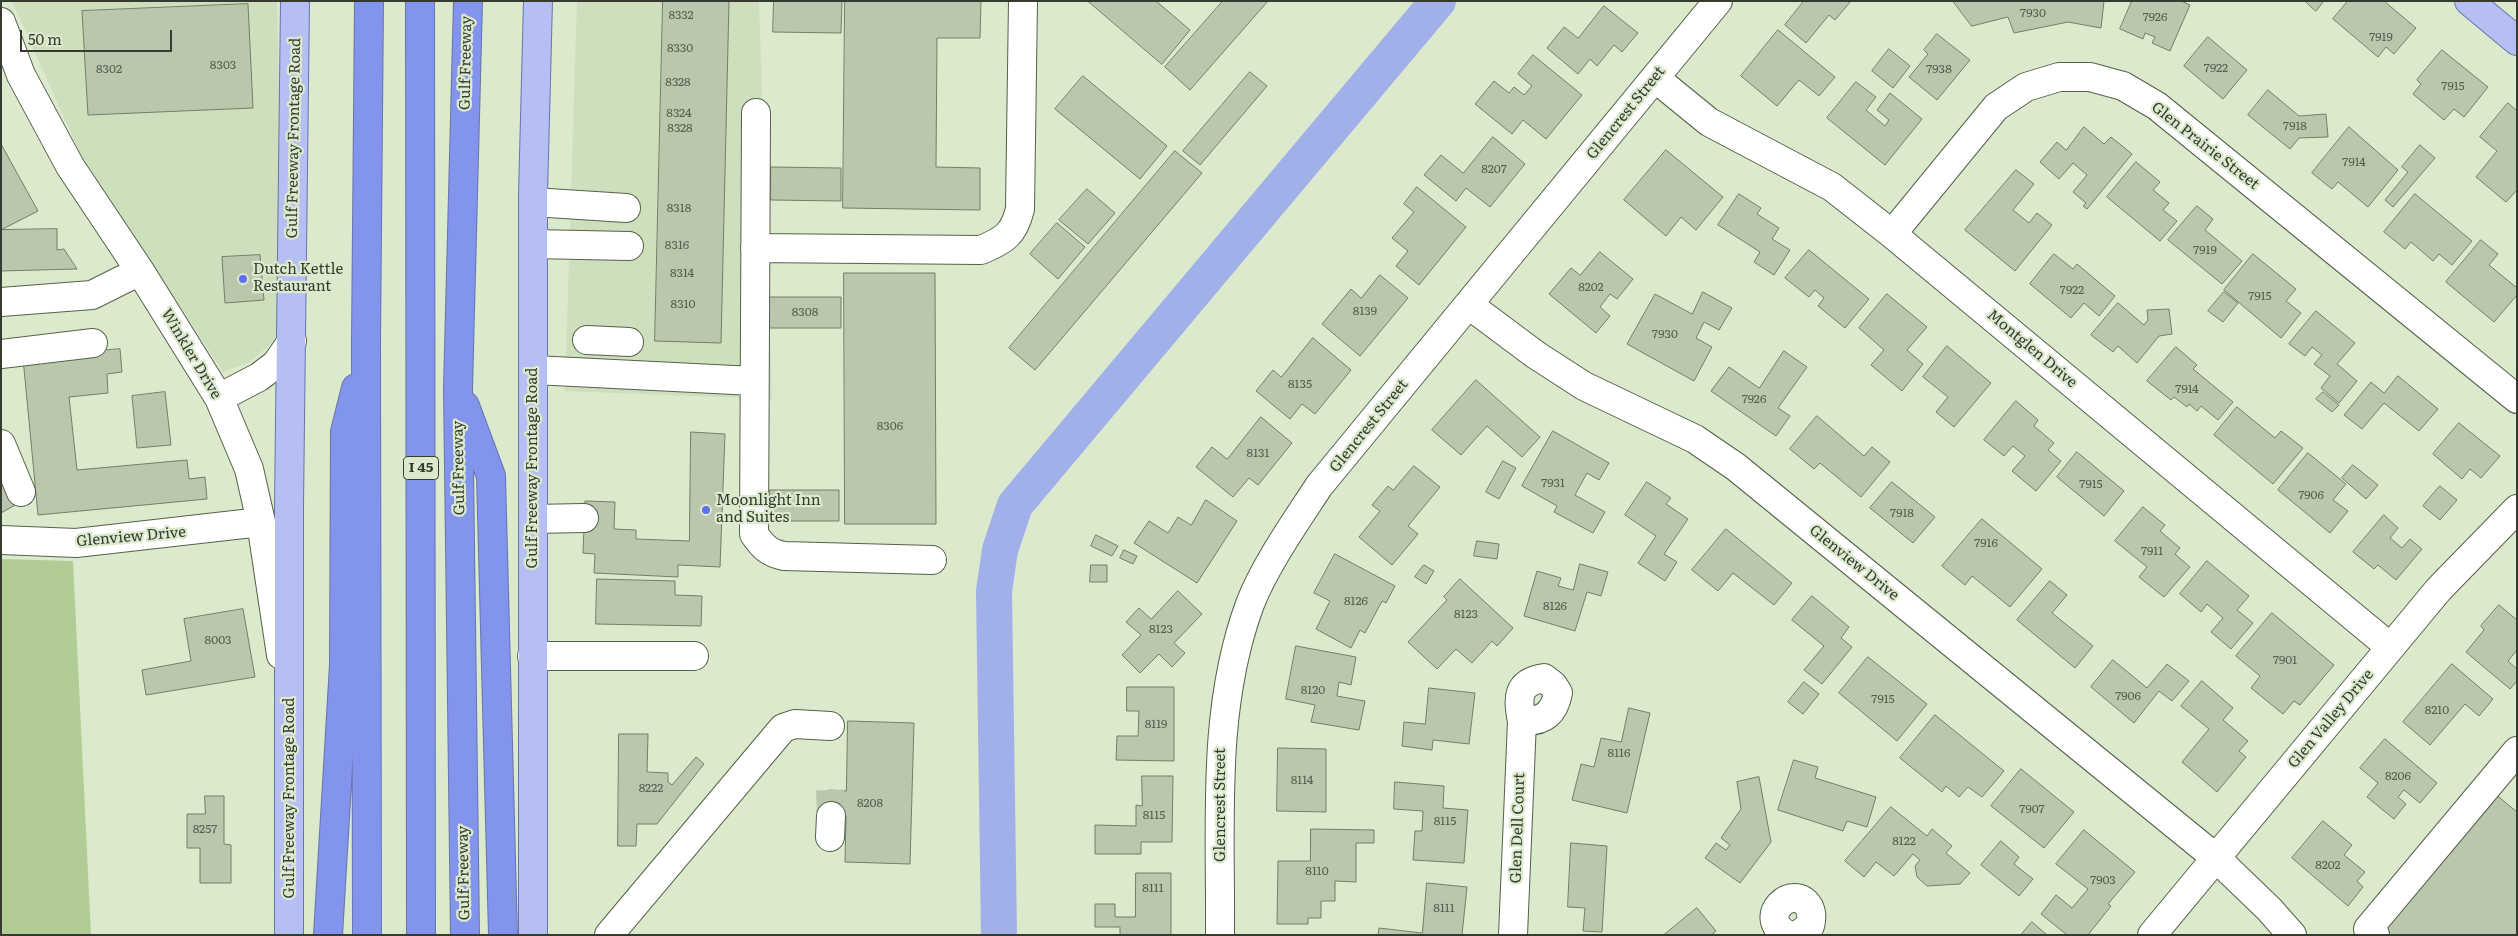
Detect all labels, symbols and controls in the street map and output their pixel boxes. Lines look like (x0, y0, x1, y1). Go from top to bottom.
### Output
house number: 7930 (2020, 6, 2046, 20)
house number: 8332 (669, 8, 693, 22)
house number: 7926 (2143, 10, 2167, 24)
street label: Gulf Freeway (456, 16, 476, 110)
scale bar (22, 20, 175, 52)
text: 50 m (28, 27, 62, 50)
house number: 7919 (2369, 30, 2393, 44)
street label: Gulf Freeway Frontage Road (283, 37, 305, 239)
house number: 8330 (667, 41, 693, 55)
house number: 8303 (210, 58, 236, 72)
house number: 7922 (2204, 61, 2228, 75)
house number: 8302 (96, 62, 122, 76)
house number: 7938 (1926, 62, 1952, 76)
street label: Glencrest Street (1583, 63, 1669, 163)
house number: 8328 (665, 75, 691, 89)
house number: 7915 (2441, 79, 2465, 93)
street label: Glen Prairie Street (2148, 98, 2262, 194)
house number: 8324 (666, 106, 692, 120)
house number: 7918 (2283, 119, 2307, 133)
house number: 8328 (667, 121, 693, 135)
house number: 7914 (2342, 155, 2366, 169)
house number: 8207 (1481, 162, 1507, 176)
house number: 8318 (667, 201, 691, 215)
house number: 8316 (665, 238, 689, 252)
house number: 7919 (2193, 243, 2217, 257)
place label: Dutch Kettle Restaurant (253, 261, 343, 296)
house number: 8314 (670, 266, 694, 280)
marker: Dutch Kettle Restaurant (237, 273, 249, 285)
house number: 8202 (1578, 280, 1604, 294)
house number: 7922 (2060, 283, 2084, 297)
house number: 7915 (2248, 289, 2272, 303)
house number: 8310 (671, 297, 695, 311)
house number: 8139 (1353, 304, 1377, 318)
house number: 8308 (792, 305, 818, 319)
street label: Winkler Drive (157, 306, 225, 402)
street label: Montglen Drive (1983, 306, 2081, 392)
house number: 7930 (1652, 327, 1678, 341)
street label: Gulf Freeway Frontage Road (524, 368, 542, 568)
street label: Glencrest Street (1326, 376, 1412, 476)
house number: 8135 (1288, 377, 1312, 391)
house number: 7914 (2175, 382, 2199, 396)
house number: 7926 (1742, 392, 1766, 406)
house number: 8306 (877, 419, 903, 433)
street label: Gulf Freeway (449, 421, 469, 515)
house number: 8131 (1247, 446, 1269, 460)
road number: I 45 (404, 456, 438, 479)
house number: 7931 (1541, 476, 1565, 490)
house number: 7915 (2079, 477, 2103, 491)
house number: 7906 (2298, 488, 2324, 502)
place label: Moonlight Inn and Suites (716, 492, 821, 527)
marker: Moonlight Inn and Suites (700, 504, 712, 516)
house number: 7918 (1890, 506, 1914, 520)
street label: Glenview Drive (1806, 521, 1902, 605)
street label: Glenview Drive (75, 523, 187, 551)
house number: 7916 (1974, 536, 1998, 550)
house number: 7911 (2141, 544, 2163, 558)
house number: 8126 (1344, 594, 1368, 608)
house number: 8126 (1543, 599, 1567, 613)
house number: 8123 (1454, 607, 1478, 621)
house number: 8123 (1149, 622, 1173, 636)
house number: 8003 (205, 633, 231, 647)
house number: 7901 (2273, 653, 2297, 667)
street label: Glen Valley Drive (2284, 666, 2378, 772)
house number: 8120 (1301, 683, 1325, 697)
house number: 7906 (2115, 689, 2141, 703)
house number: 7915 (1871, 692, 1895, 706)
street label: Gulf Freeway Frontage Road (281, 698, 299, 898)
house number: 8210 (2425, 703, 2449, 717)
house number: 8119 (1145, 717, 1167, 731)
house number: 8116 (1608, 746, 1630, 760)
street label: Glencrest Street (1212, 748, 1230, 862)
house number: 8206 (2385, 769, 2411, 783)
street label: Glen Dell Court (1507, 772, 1529, 884)
house number: 8114 (1291, 773, 1313, 787)
house number: 8222 (639, 781, 663, 795)
house number: 8208 (857, 796, 883, 810)
house number: 7907 (2019, 802, 2045, 816)
house number: 8115 (1143, 808, 1165, 822)
house number: 8115 (1434, 814, 1456, 828)
house number: 8257 (193, 822, 217, 836)
street label: Gulf Freeway (454, 826, 474, 920)
house number: 8122 (1892, 834, 1916, 848)
house number: 8202 (2315, 858, 2341, 872)
house number: 8110 (1305, 864, 1329, 878)
house number: 7903 (2090, 873, 2116, 887)
house number: 8111 (1142, 881, 1164, 895)
house number: 8111 (1433, 901, 1455, 915)

